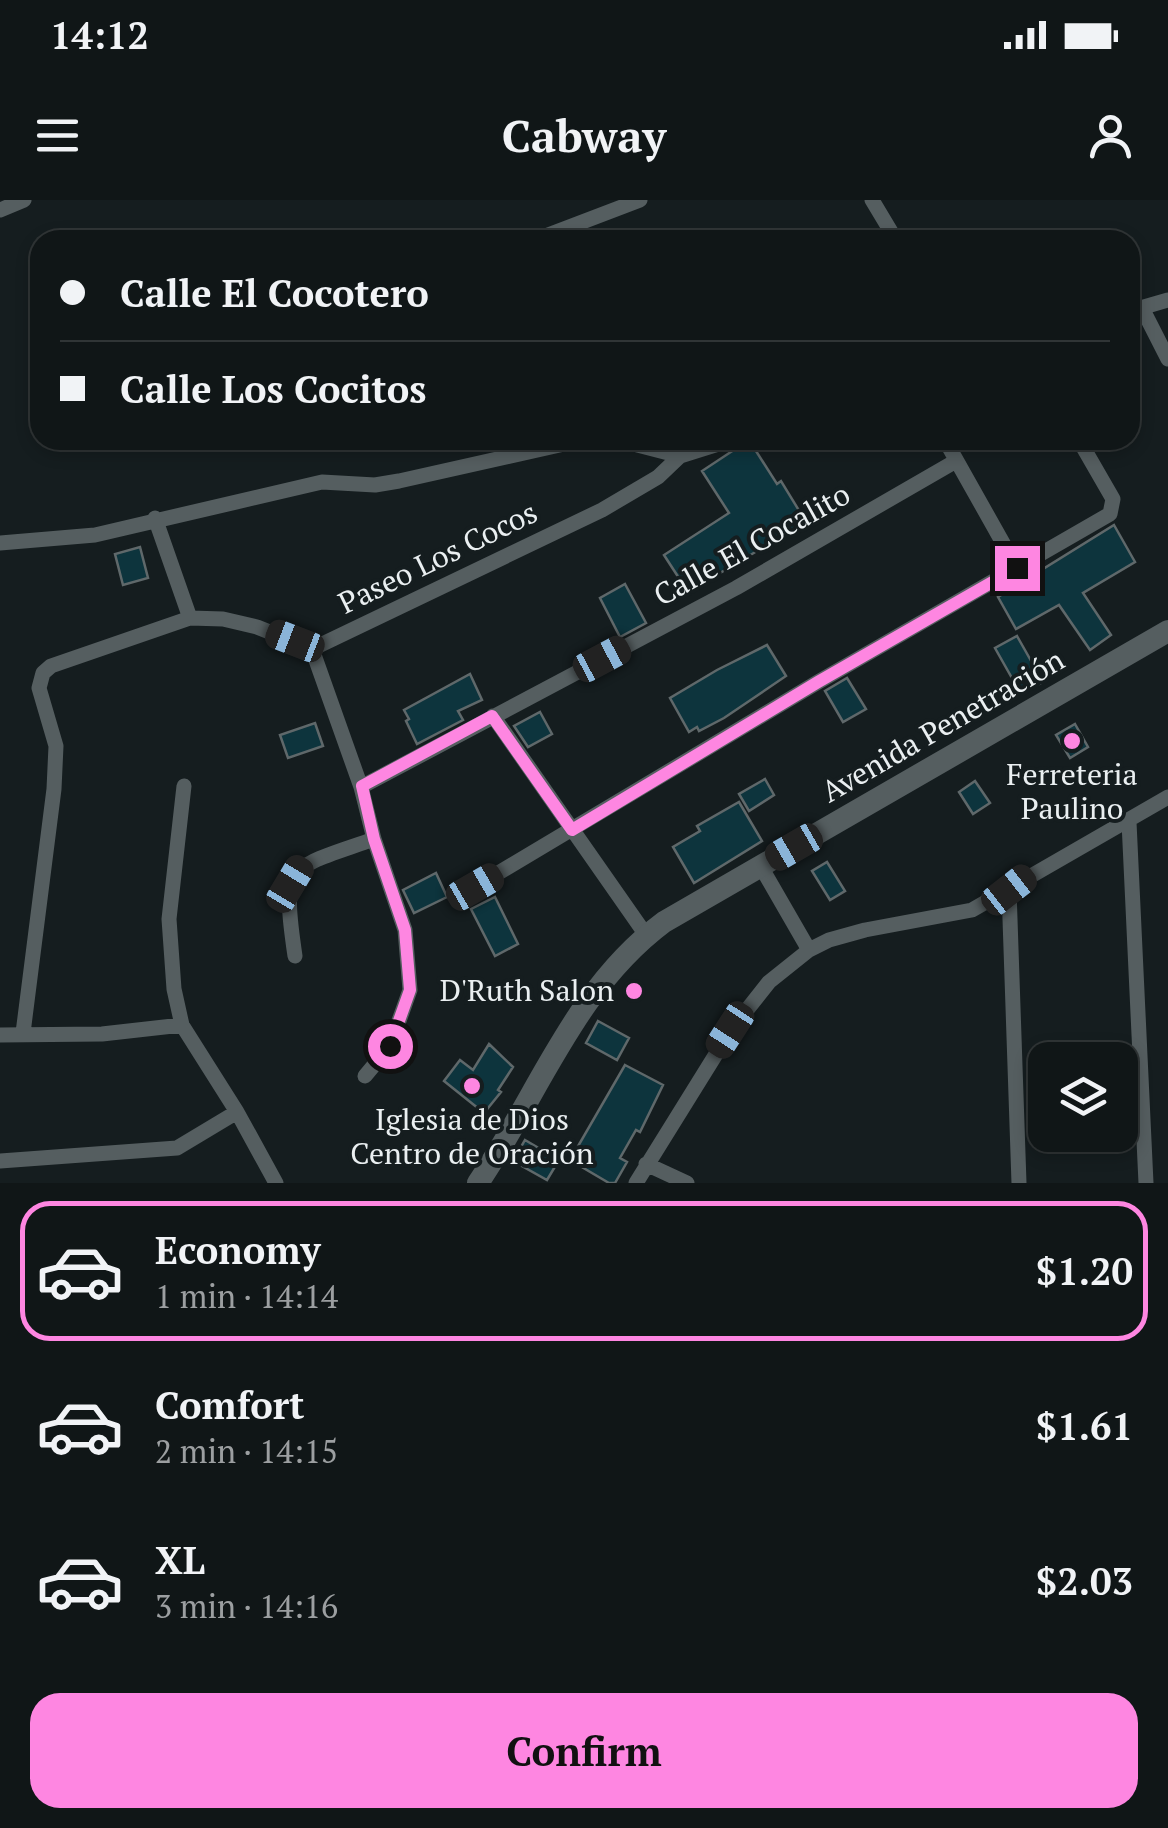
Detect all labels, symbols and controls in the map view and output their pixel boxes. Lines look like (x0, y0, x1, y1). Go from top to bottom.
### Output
text: 14:12 (50, 10, 149, 60)
text: Cabway (502, 105, 666, 165)
icon: menu (30, 108, 85, 163)
icon: person (1083, 108, 1138, 163)
text: Calle El Cocotero (120, 268, 429, 318)
text: Calle Los Cocitos (120, 364, 426, 414)
street label: Calle El Cocalito (646, 474, 857, 615)
street label: Paseo Los Cocos (331, 492, 544, 623)
route end (995, 546, 1040, 591)
car (262, 616, 328, 666)
car (568, 632, 636, 686)
street label: Avenida Penetración (814, 639, 1071, 811)
marker: Ferreteria Paulino (1061, 730, 1083, 752)
place label: Ferreteria Paulino (1006, 754, 1138, 828)
car (761, 819, 827, 875)
car (262, 851, 318, 917)
car (442, 859, 508, 915)
car (976, 860, 1042, 920)
place label: D'Ruth Salon (440, 970, 614, 1010)
marker: D'Ruth Salon (623, 980, 645, 1002)
car (701, 997, 759, 1063)
route start (368, 1024, 413, 1069)
map controls (1028, 1042, 1138, 1152)
button: layers (1028, 1042, 1138, 1152)
marker: Iglesia de Dios Centro de Oración (461, 1075, 483, 1097)
place label: Iglesia de Dios Centro de Oración (350, 1099, 594, 1173)
text: Economy (155, 1225, 321, 1275)
icon: car (35, 1226, 125, 1316)
text: $1.20 (1036, 1246, 1133, 1296)
text: 1 min · 14:14 (155, 1275, 338, 1317)
text: Comfort (155, 1380, 304, 1430)
icon: car (35, 1381, 125, 1471)
text: $1.61 (1036, 1401, 1133, 1451)
text: 2 min · 14:15 (155, 1430, 338, 1472)
text: XL (155, 1535, 205, 1585)
icon: car (35, 1536, 125, 1626)
text: $2.03 (1036, 1556, 1133, 1606)
text: 3 min · 14:16 (155, 1585, 338, 1627)
button: Confirm (30, 1693, 1138, 1808)

